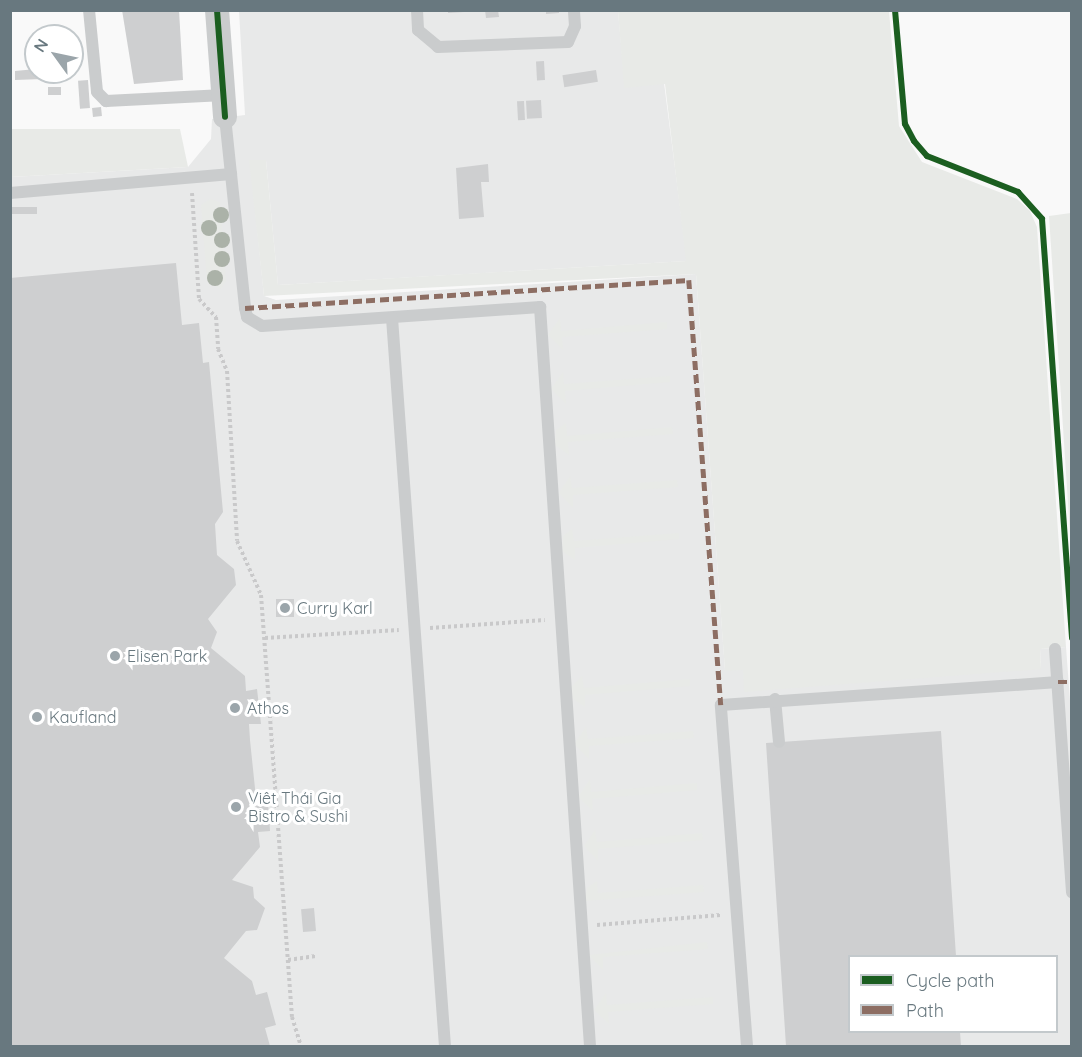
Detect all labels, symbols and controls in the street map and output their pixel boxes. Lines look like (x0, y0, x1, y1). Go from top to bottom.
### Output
north arrow (24, 24, 84, 84)
text: N (29, 35, 52, 56)
place label: Curry Karl (297, 598, 373, 618)
marker: Curry Karl (278, 601, 292, 615)
place label: Elisen Park (127, 646, 207, 666)
marker: Elisen Park (108, 649, 122, 663)
place label: Athos (247, 698, 289, 718)
marker: Athos (228, 701, 242, 715)
place label: Kaufland (49, 707, 117, 727)
marker: Kaufland (30, 710, 44, 724)
place label: Viêt Thái Gia Bistro & Sushi (248, 788, 348, 826)
marker: Viêt Thái Gia Bistro & Sushi (229, 800, 243, 814)
legend (848, 955, 1058, 1033)
text: Cycle path (906, 969, 994, 992)
text: Path (906, 999, 944, 1022)

